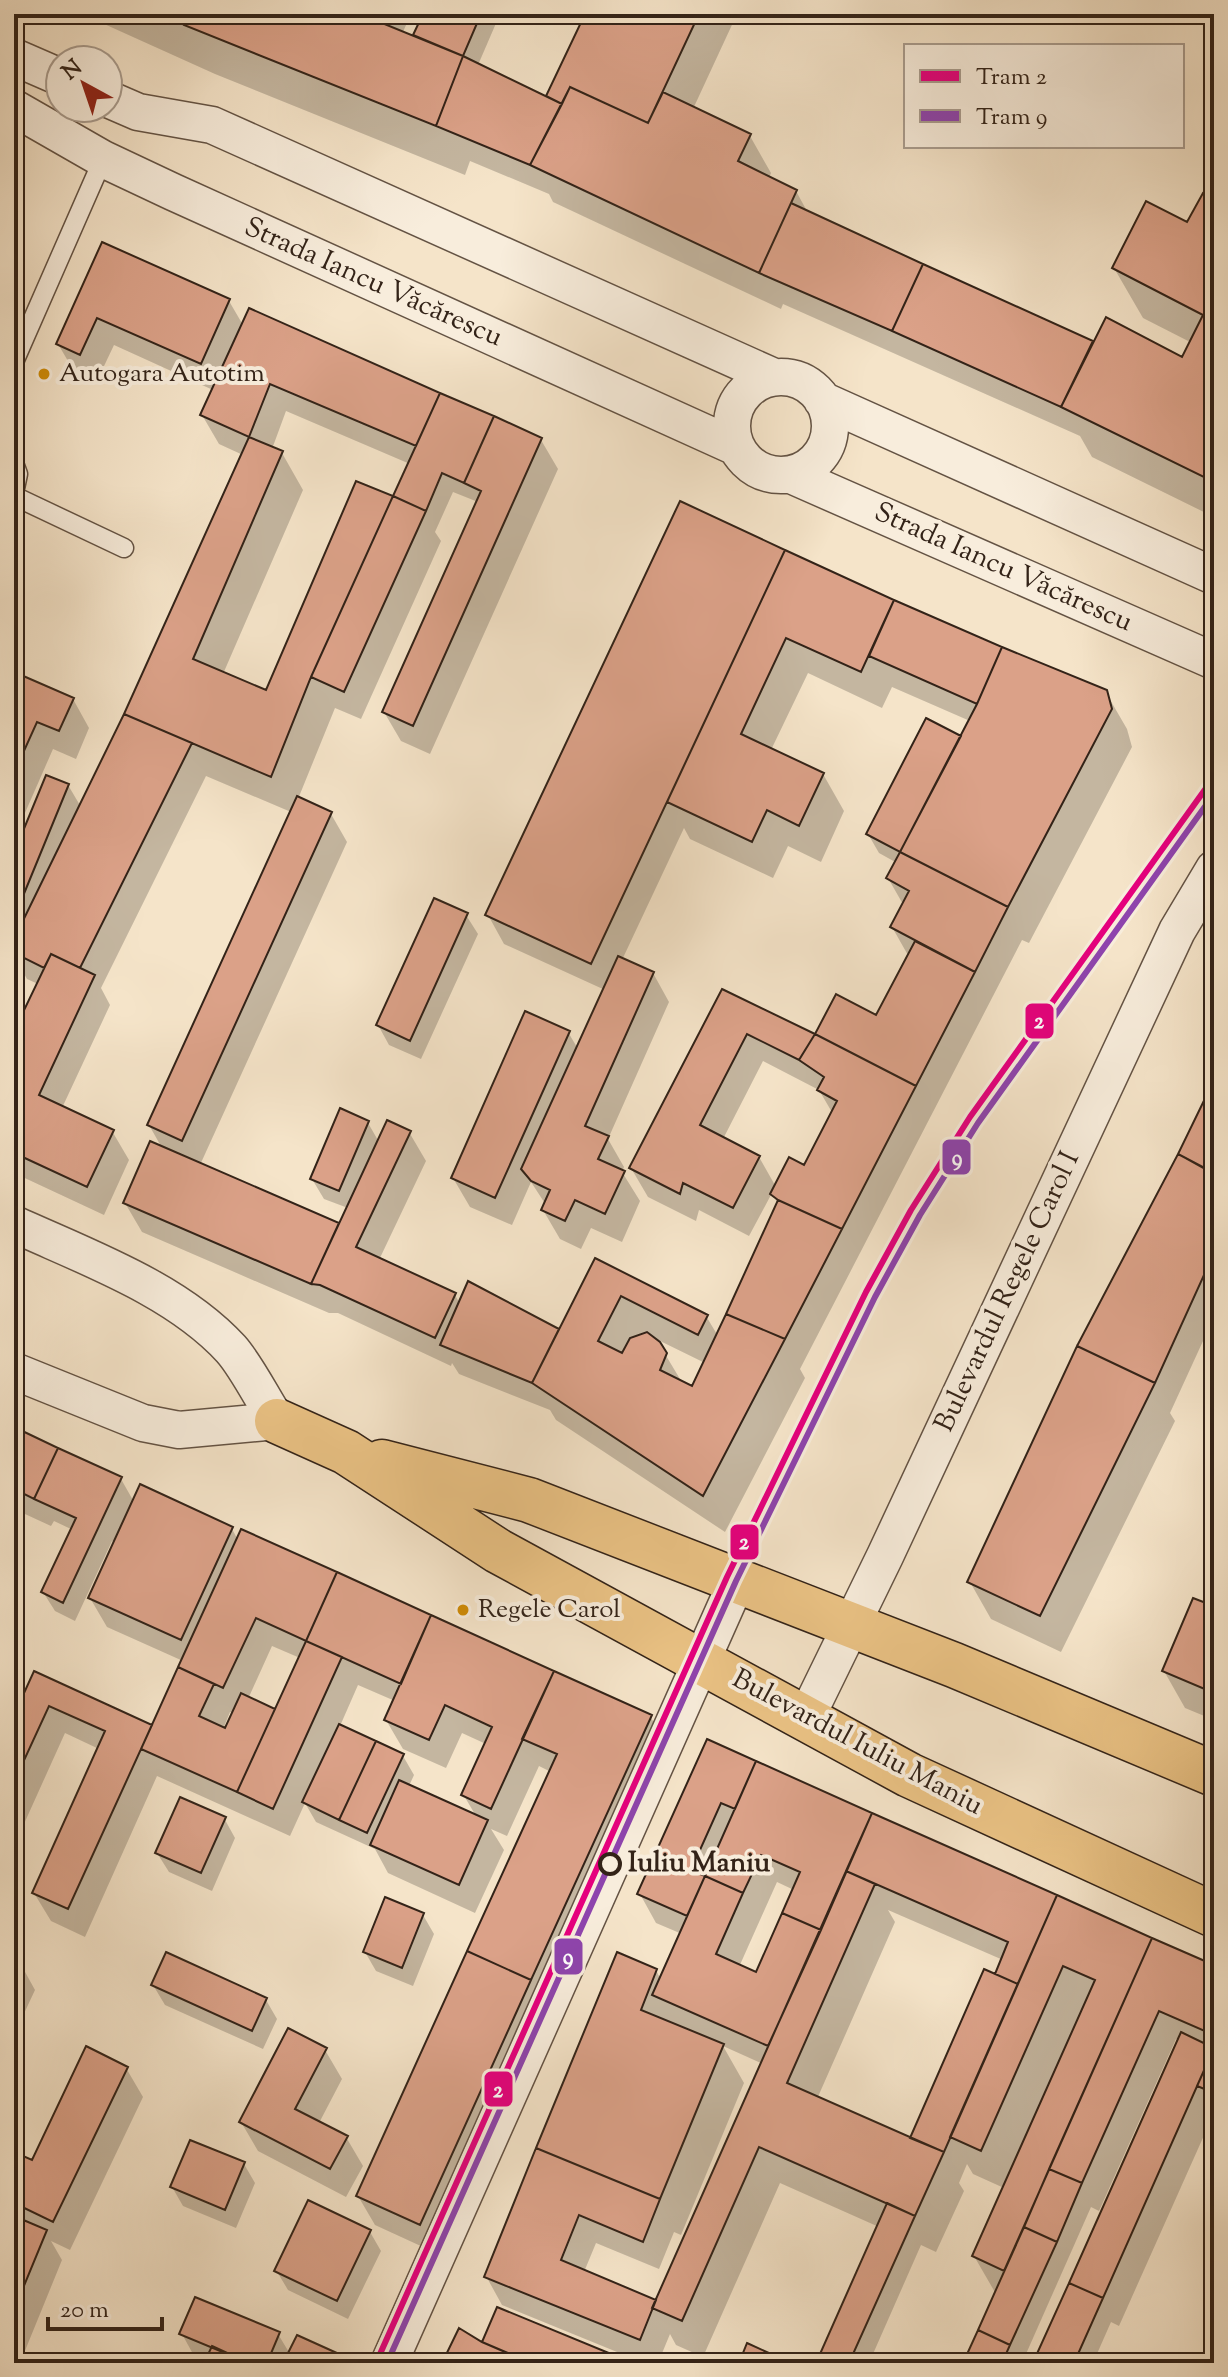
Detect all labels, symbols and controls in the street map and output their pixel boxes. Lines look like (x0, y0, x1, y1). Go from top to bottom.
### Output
north arrow (44, 44, 124, 124)
legend (904, 44, 1184, 148)
text: N (56, 53, 90, 89)
text: Tram 2 (976, 61, 1047, 95)
text: Tram 9 (976, 101, 1047, 135)
street label: Strada Iancu Văcărescu (237, 208, 509, 358)
place label: Autogara Autotim (59, 356, 265, 393)
marker: Autogara Autotim (36, 366, 52, 382)
street label: Strada Iancu Văcărescu (867, 493, 1139, 643)
line badge: 2 (1024, 1002, 1055, 1040)
text: 2 (1034, 1007, 1045, 1039)
line badge: 9 (941, 1138, 972, 1176)
text: 9 (952, 1144, 963, 1176)
street label: Bulevardul Regele Carol I (925, 1145, 1091, 1439)
line badge: 2 (729, 1523, 760, 1561)
text: 2 (739, 1528, 750, 1560)
place label: Regele Carol (478, 1592, 621, 1629)
marker: Regele Carol (455, 1602, 471, 1618)
street label: Bulevardul Iuliu Maniu (724, 1660, 990, 1826)
place label: Iuliu Maniu (628, 1844, 771, 1884)
marker: Iuliu Maniu (599, 1853, 621, 1875)
line badge: 9 (553, 1937, 584, 1976)
text: 9 (563, 1943, 574, 1975)
line badge: 2 (483, 2070, 514, 2108)
text: 2 (493, 2076, 504, 2108)
scale bar (48, 2281, 162, 2331)
text: 20 m (60, 2294, 109, 2328)

